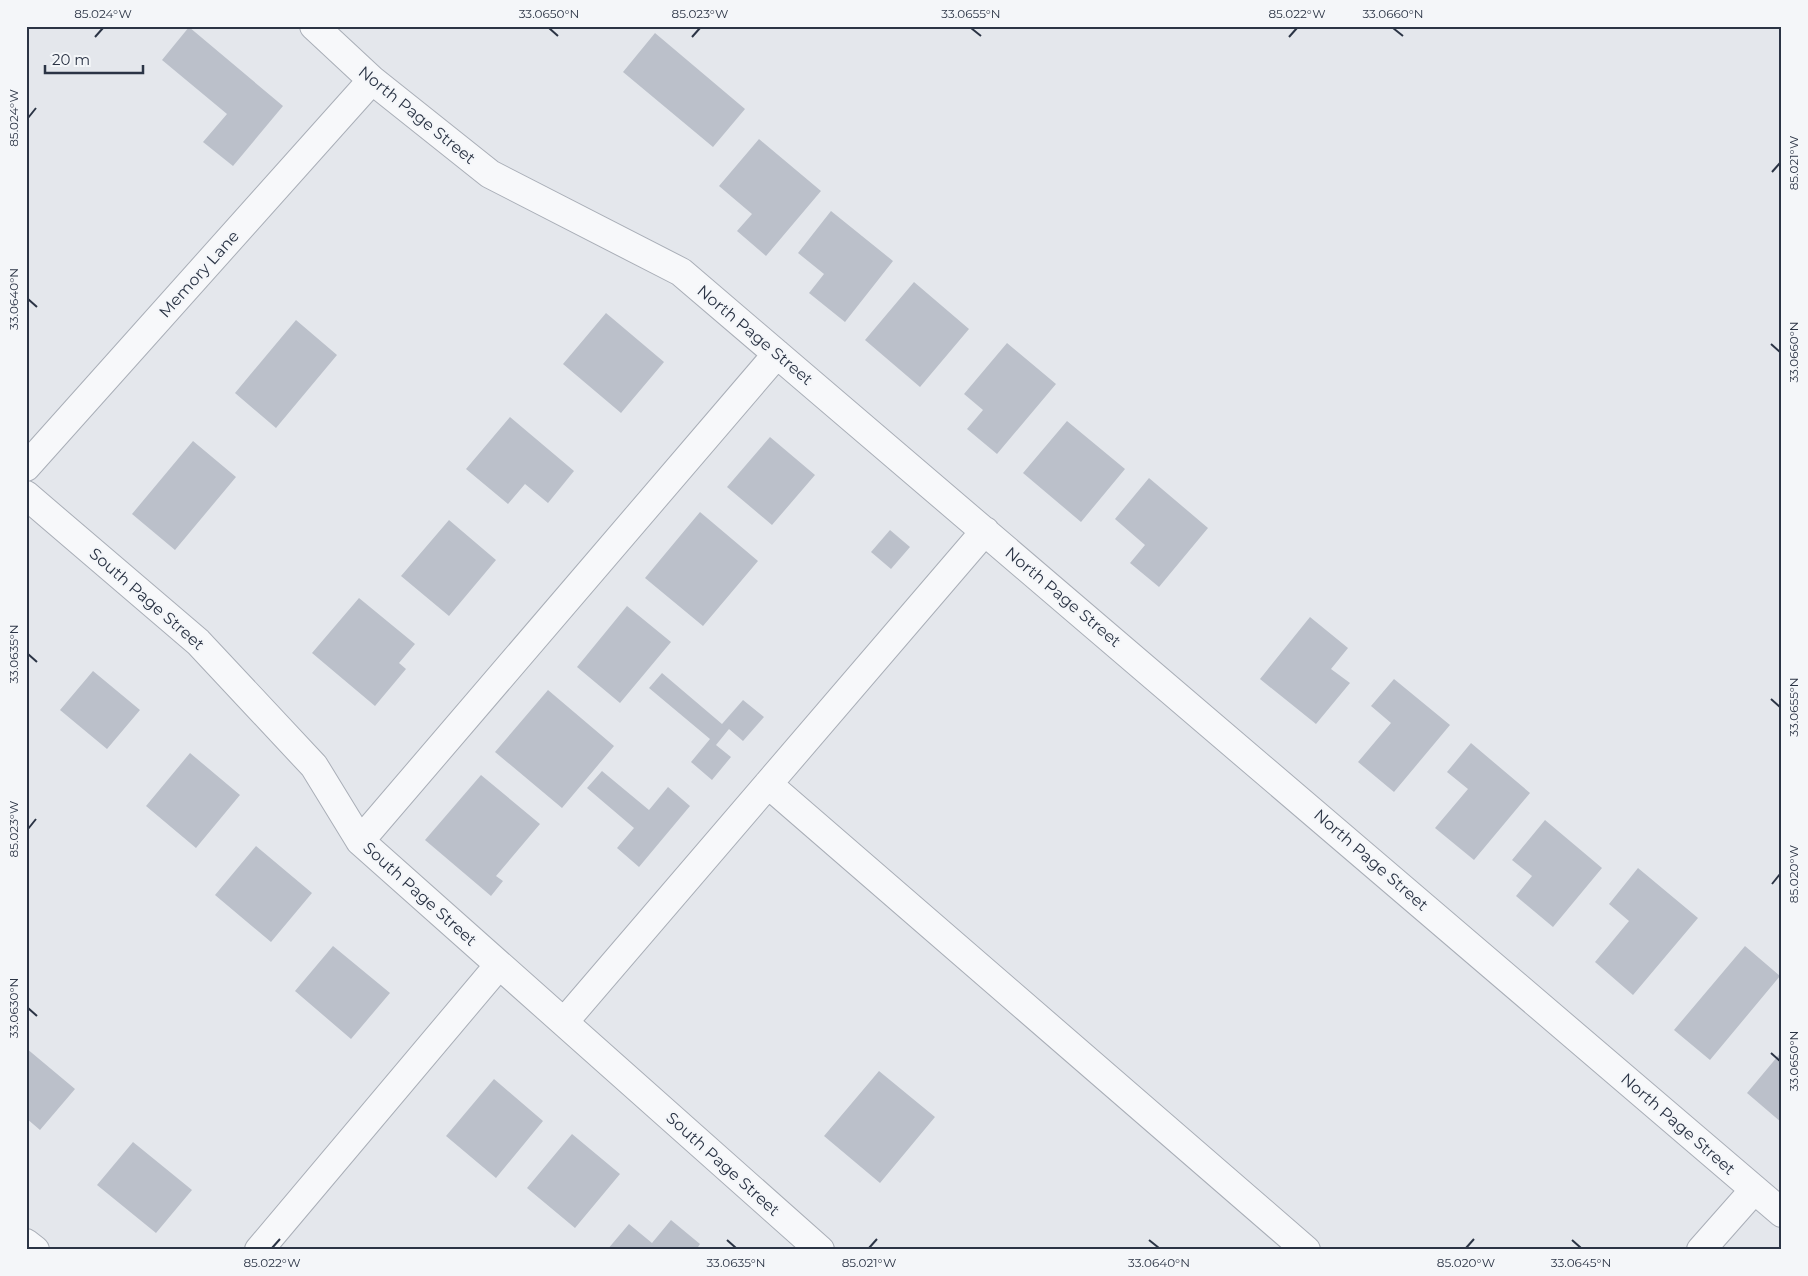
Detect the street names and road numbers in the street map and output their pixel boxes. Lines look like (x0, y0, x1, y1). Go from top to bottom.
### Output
street label: North Page Street (355, 62, 480, 168)
street label: Memory Lane (155, 227, 243, 321)
street label: North Page Street (693, 281, 817, 389)
street label: North Page Street (1001, 543, 1125, 651)
street label: South Page Street (86, 544, 209, 654)
street label: North Page Street (1310, 805, 1432, 915)
street label: South Page Street (359, 838, 481, 950)
street label: North Page Street (1617, 1069, 1739, 1179)
street label: South Page Street (662, 1108, 784, 1220)

